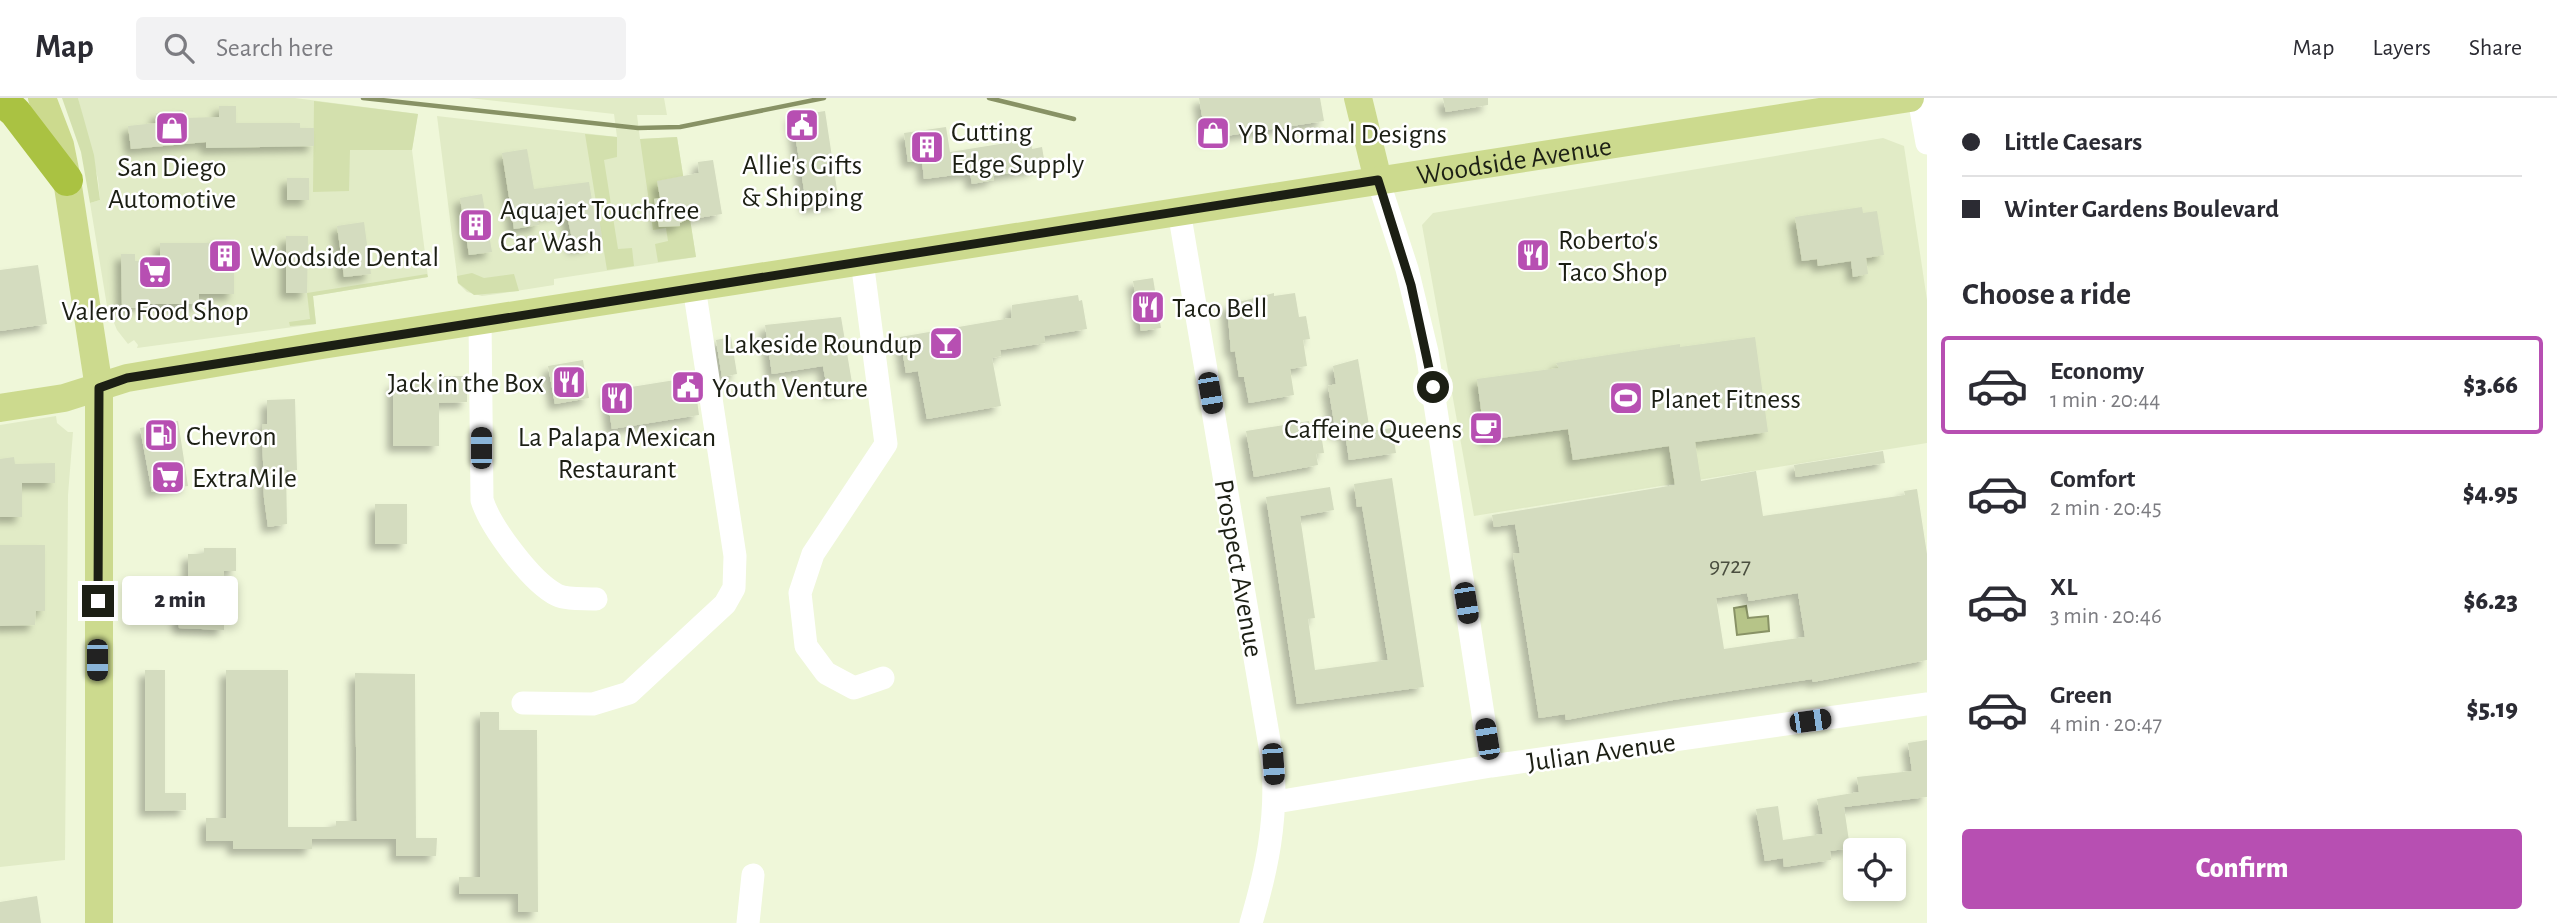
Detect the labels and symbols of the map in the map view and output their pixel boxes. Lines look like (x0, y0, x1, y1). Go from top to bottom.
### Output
public building icon: Allie's Gifts & Shipping (783, 106, 821, 144)
shop icon: San Diego Automotive (153, 109, 191, 147)
shop icon: YB Normal Designs (1194, 114, 1232, 152)
place label: Cutting Edge Supply (951, 119, 1084, 179)
place label: YB Normal Designs (1238, 121, 1447, 149)
building icon: Cutting Edge Supply (908, 128, 946, 166)
street label: Woodside Avenue (1415, 133, 1614, 191)
place label: Allie's Gifts & Shipping (741, 152, 863, 212)
place label: San Diego Automotive (108, 154, 236, 214)
place label: Aquajet Touchfree Car Wash (500, 197, 699, 257)
building icon: Aquajet Touchfree Car Wash (457, 206, 495, 244)
place label: Roberto's Taco Shop (1558, 227, 1667, 287)
restaurant icon: Roberto's Taco Shop (1514, 236, 1552, 274)
building icon: Woodside Dental (206, 237, 244, 275)
place label: Woodside Dental (250, 244, 439, 272)
supermarket icon: Valero Food Shop (136, 253, 174, 291)
restaurant icon: Taco Bell (1129, 288, 1167, 326)
place label: Taco Bell (1172, 295, 1267, 323)
place label: Valero Food Shop (61, 298, 249, 326)
bar icon: Lakeside Roundup (927, 324, 965, 362)
place label: Lakeside Roundup (723, 331, 922, 359)
restaurant icon: Jack in the Box (550, 363, 588, 401)
public building icon: Youth Venture (669, 368, 707, 406)
place label: Jack in the Box (388, 370, 544, 398)
car (1197, 370, 1224, 416)
route start (1417, 371, 1449, 403)
place label: Youth Venture (712, 375, 868, 403)
restaurant icon: La Palapa Mexican Restaurant (598, 379, 636, 417)
sports icon: Planet Fitness (1607, 379, 1645, 417)
place label: Planet Fitness (1650, 386, 1801, 414)
cafe icon: Caffeine Queens (1467, 409, 1505, 447)
fuel station icon: Chevron (142, 416, 180, 454)
place label: Caffeine Queens (1284, 416, 1462, 444)
place label: Chevron (186, 423, 277, 451)
place label: La Palapa Mexican Restaurant (518, 424, 716, 484)
car (471, 427, 492, 469)
supermarket icon: ExtraMile (149, 458, 187, 496)
place label: ExtraMile (192, 465, 297, 493)
street label: Prospect Avenue (1209, 477, 1267, 660)
house number: 9727 (1709, 554, 1751, 578)
callout: 2 min (122, 576, 238, 626)
car (1453, 581, 1480, 625)
route end (82, 585, 114, 617)
car (87, 639, 108, 681)
car (1788, 708, 1833, 734)
car (1474, 717, 1501, 761)
street label: Julian Avenue (1525, 729, 1677, 777)
car (1262, 742, 1285, 786)

